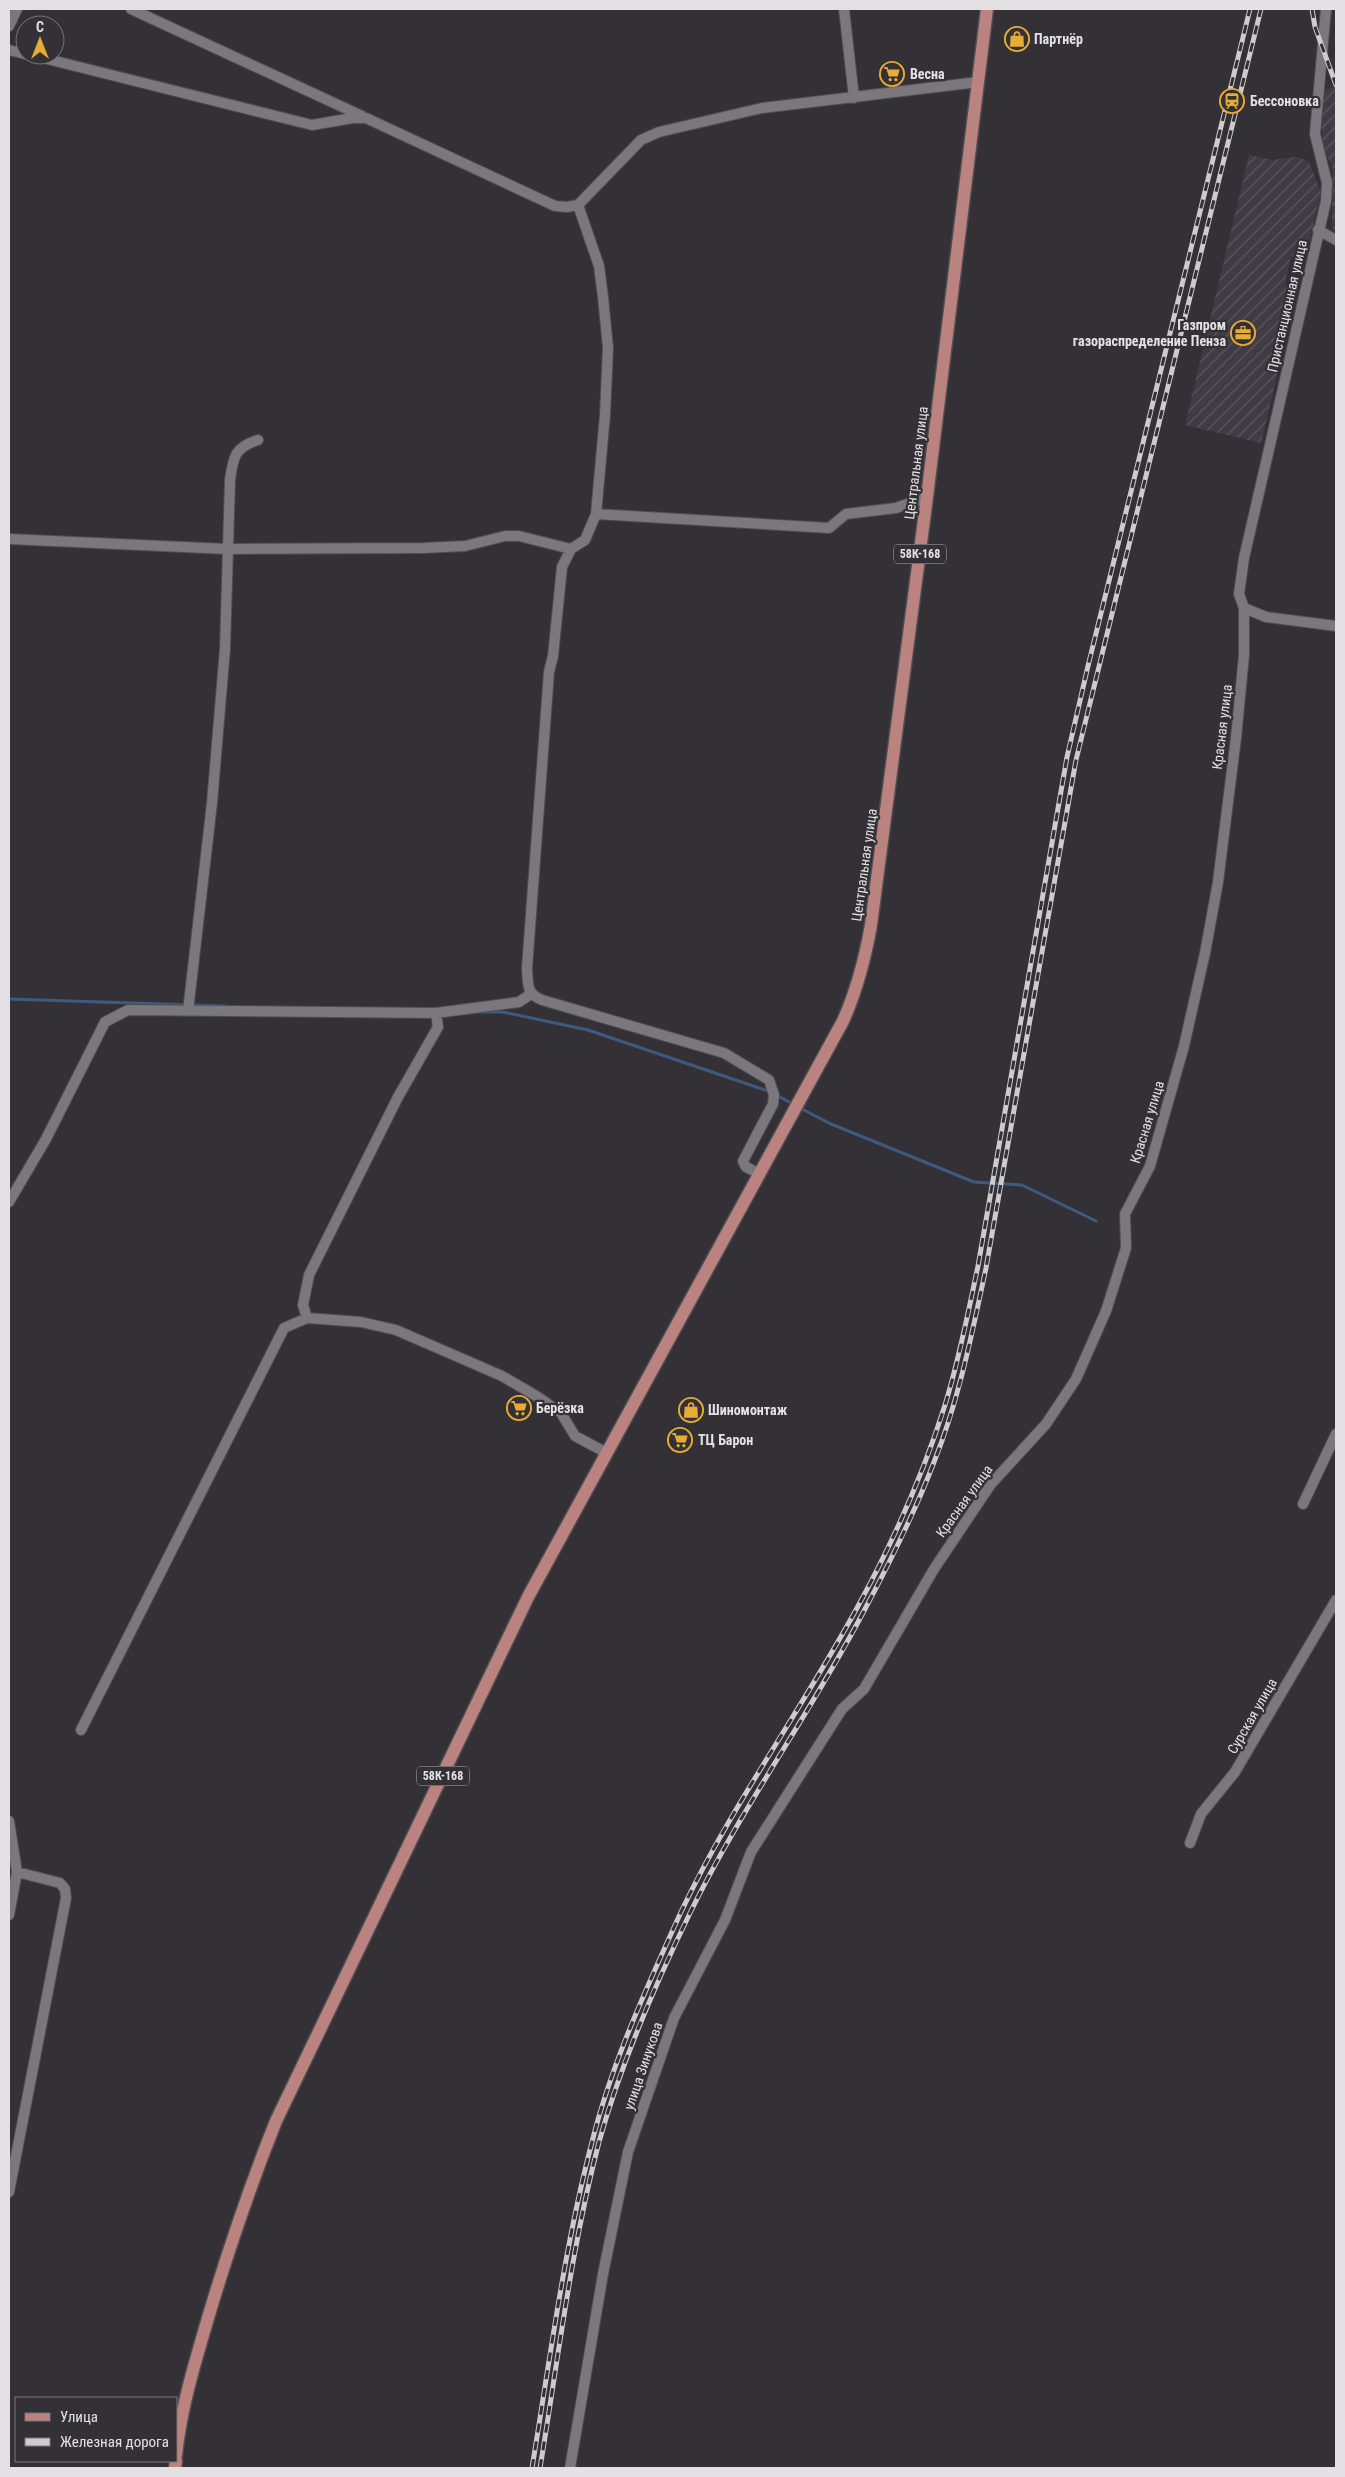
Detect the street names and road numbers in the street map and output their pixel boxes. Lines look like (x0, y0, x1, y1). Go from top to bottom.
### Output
street label: Пристанционная улица (1264, 238, 1310, 374)
street label: Центральная улица (901, 406, 931, 520)
road number: 58К-168 (894, 544, 946, 564)
street label: Красная улица (1209, 684, 1235, 770)
street label: Центральная улица (848, 808, 880, 922)
street label: Красная улица (1127, 1079, 1167, 1165)
street label: Красная улица (932, 1462, 996, 1540)
street label: Сурская улица (1224, 1675, 1280, 1757)
road number: 58К-168 (417, 1766, 469, 1785)
street label: улица Зинукова (620, 2020, 666, 2112)

